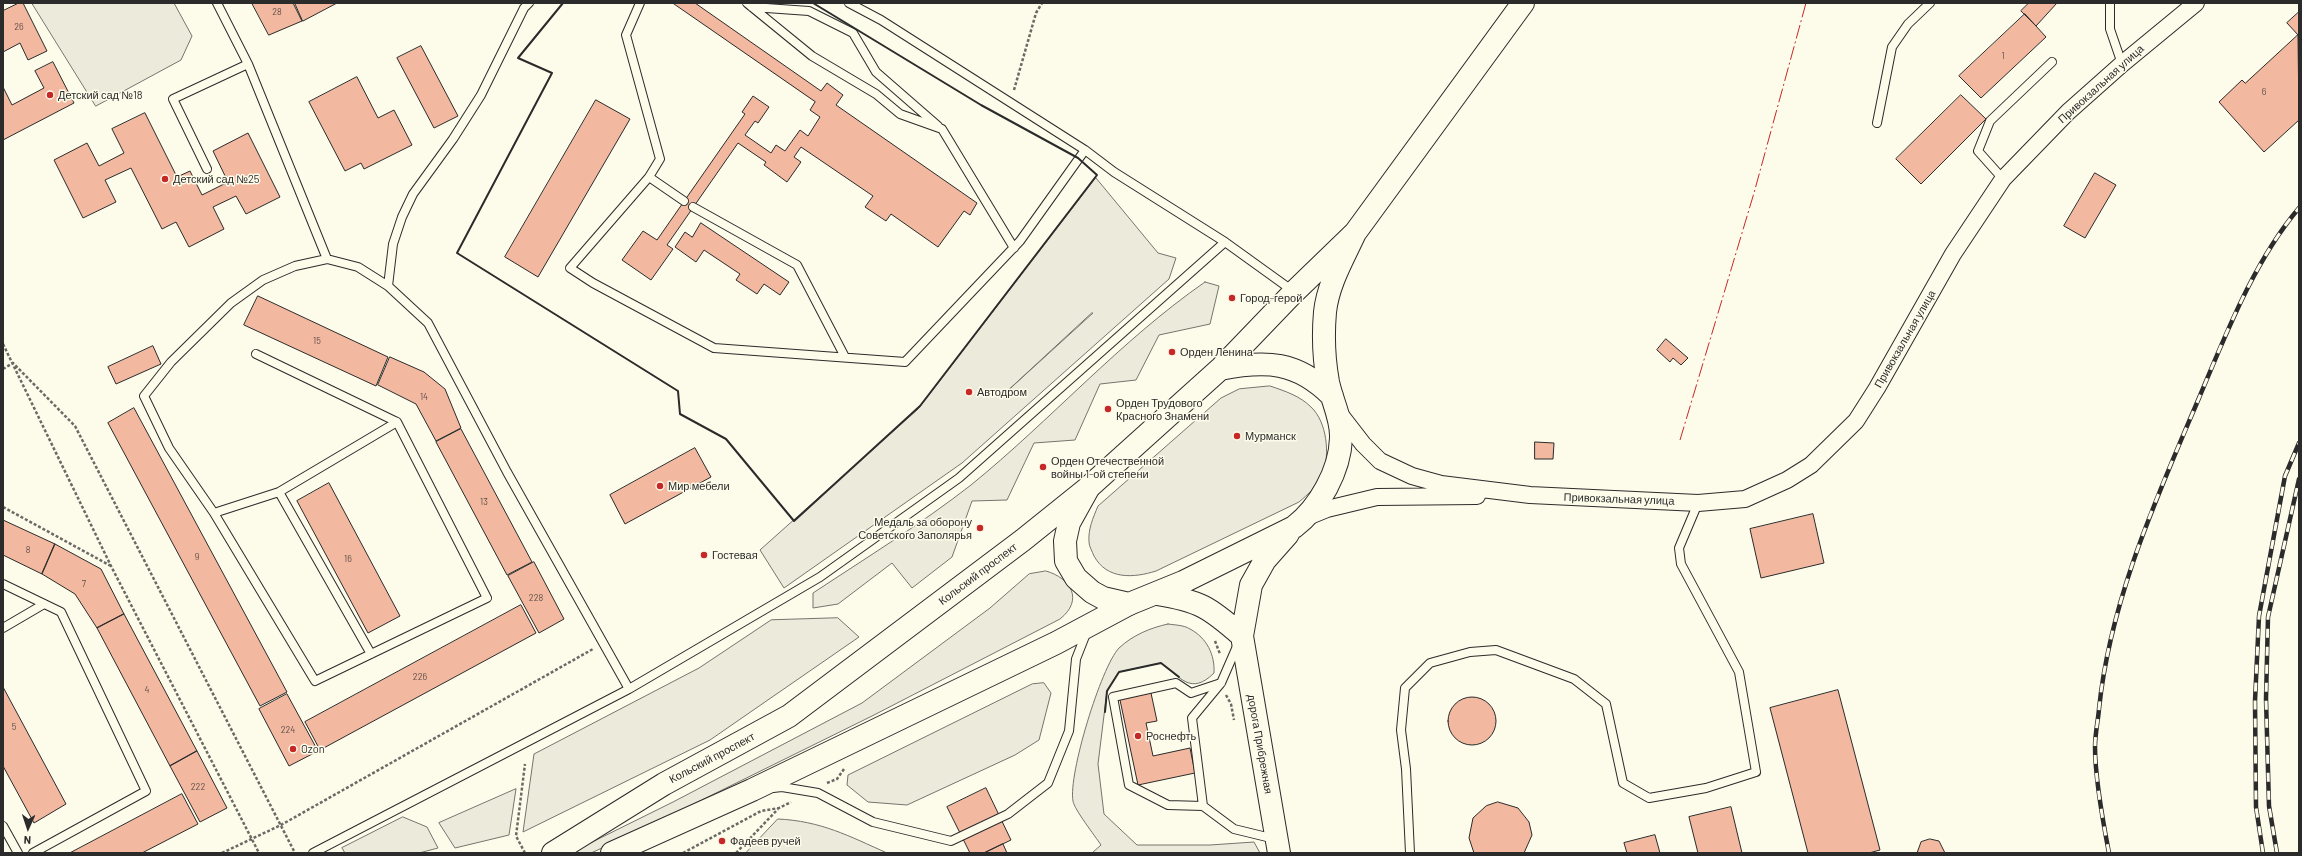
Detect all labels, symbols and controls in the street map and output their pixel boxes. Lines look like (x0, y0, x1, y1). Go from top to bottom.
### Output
house number: 28 (272, 7, 282, 17)
house number: 26 (14, 22, 24, 32)
street label: Привокзальная улица (2055, 42, 2147, 126)
house number: 1 (2001, 51, 2005, 61)
house number: 6 (2262, 87, 2266, 97)
place label: Детский сад №18 (58, 88, 143, 102)
marker: Детский сад №18 (45, 90, 55, 100)
place label: Детский сад №25 (173, 172, 260, 186)
marker: Детский сад №25 (160, 174, 170, 184)
street label: Привокзальная улица (1872, 288, 1938, 390)
place label: Город-герой (1240, 291, 1302, 305)
marker: Город-герой (1227, 293, 1237, 303)
house number: 15 (313, 336, 321, 346)
place label: Орден Ленина (1180, 345, 1253, 359)
marker: Орден Ленина (1167, 347, 1177, 357)
place label: Автодром (977, 385, 1027, 399)
marker: Автодром (964, 387, 974, 397)
house number: 14 (420, 392, 428, 402)
place label: Орден Трудового Красного Знамени (1116, 396, 1209, 422)
marker: Орден Трудового Красного Знамени (1103, 404, 1113, 414)
place label: Мурманск (1245, 429, 1296, 443)
marker: Мурманск (1232, 431, 1242, 441)
place label: Орден Отечественной войны 1-ой степени (1051, 454, 1164, 480)
marker: Орден Отечественной войны 1-ой степени (1038, 462, 1048, 472)
place label: Мир мебели (668, 479, 730, 493)
marker: Мир мебели (655, 481, 665, 491)
street label: Привокзальная улица (1563, 490, 1675, 508)
house number: 13 (480, 497, 488, 507)
place label: Медаль за оборону Советского Заполярья (858, 515, 972, 541)
marker: Медаль за оборону Советского Заполярья (975, 523, 985, 533)
street label: Кольский проспект (936, 540, 1020, 608)
house number: 8 (26, 545, 30, 555)
place label: Гостевая (712, 548, 758, 562)
marker: Гостевая (699, 550, 709, 560)
house number: 9 (195, 552, 199, 562)
house number: 16 (344, 554, 352, 564)
house number: 7 (82, 579, 86, 589)
house number: 228 (529, 593, 543, 603)
house number: 226 (413, 672, 427, 682)
house number: 4 (145, 685, 149, 695)
street label: дорога Прибрежная (1245, 693, 1275, 795)
house number: 5 (12, 722, 16, 732)
house number: 224 (281, 725, 295, 735)
place label: Роснефть (1146, 729, 1196, 743)
street label: Кольский проспект (667, 730, 757, 786)
marker: Роснефть (1133, 731, 1143, 741)
place label: Ozon (301, 742, 325, 756)
marker: Ozon (288, 744, 298, 754)
house number: 222 (191, 782, 205, 792)
north arrow (8, 808, 48, 848)
text: N (23, 834, 31, 847)
place label: Фадеев ручей (730, 834, 801, 848)
marker: Фадеев ручей (717, 836, 727, 846)

